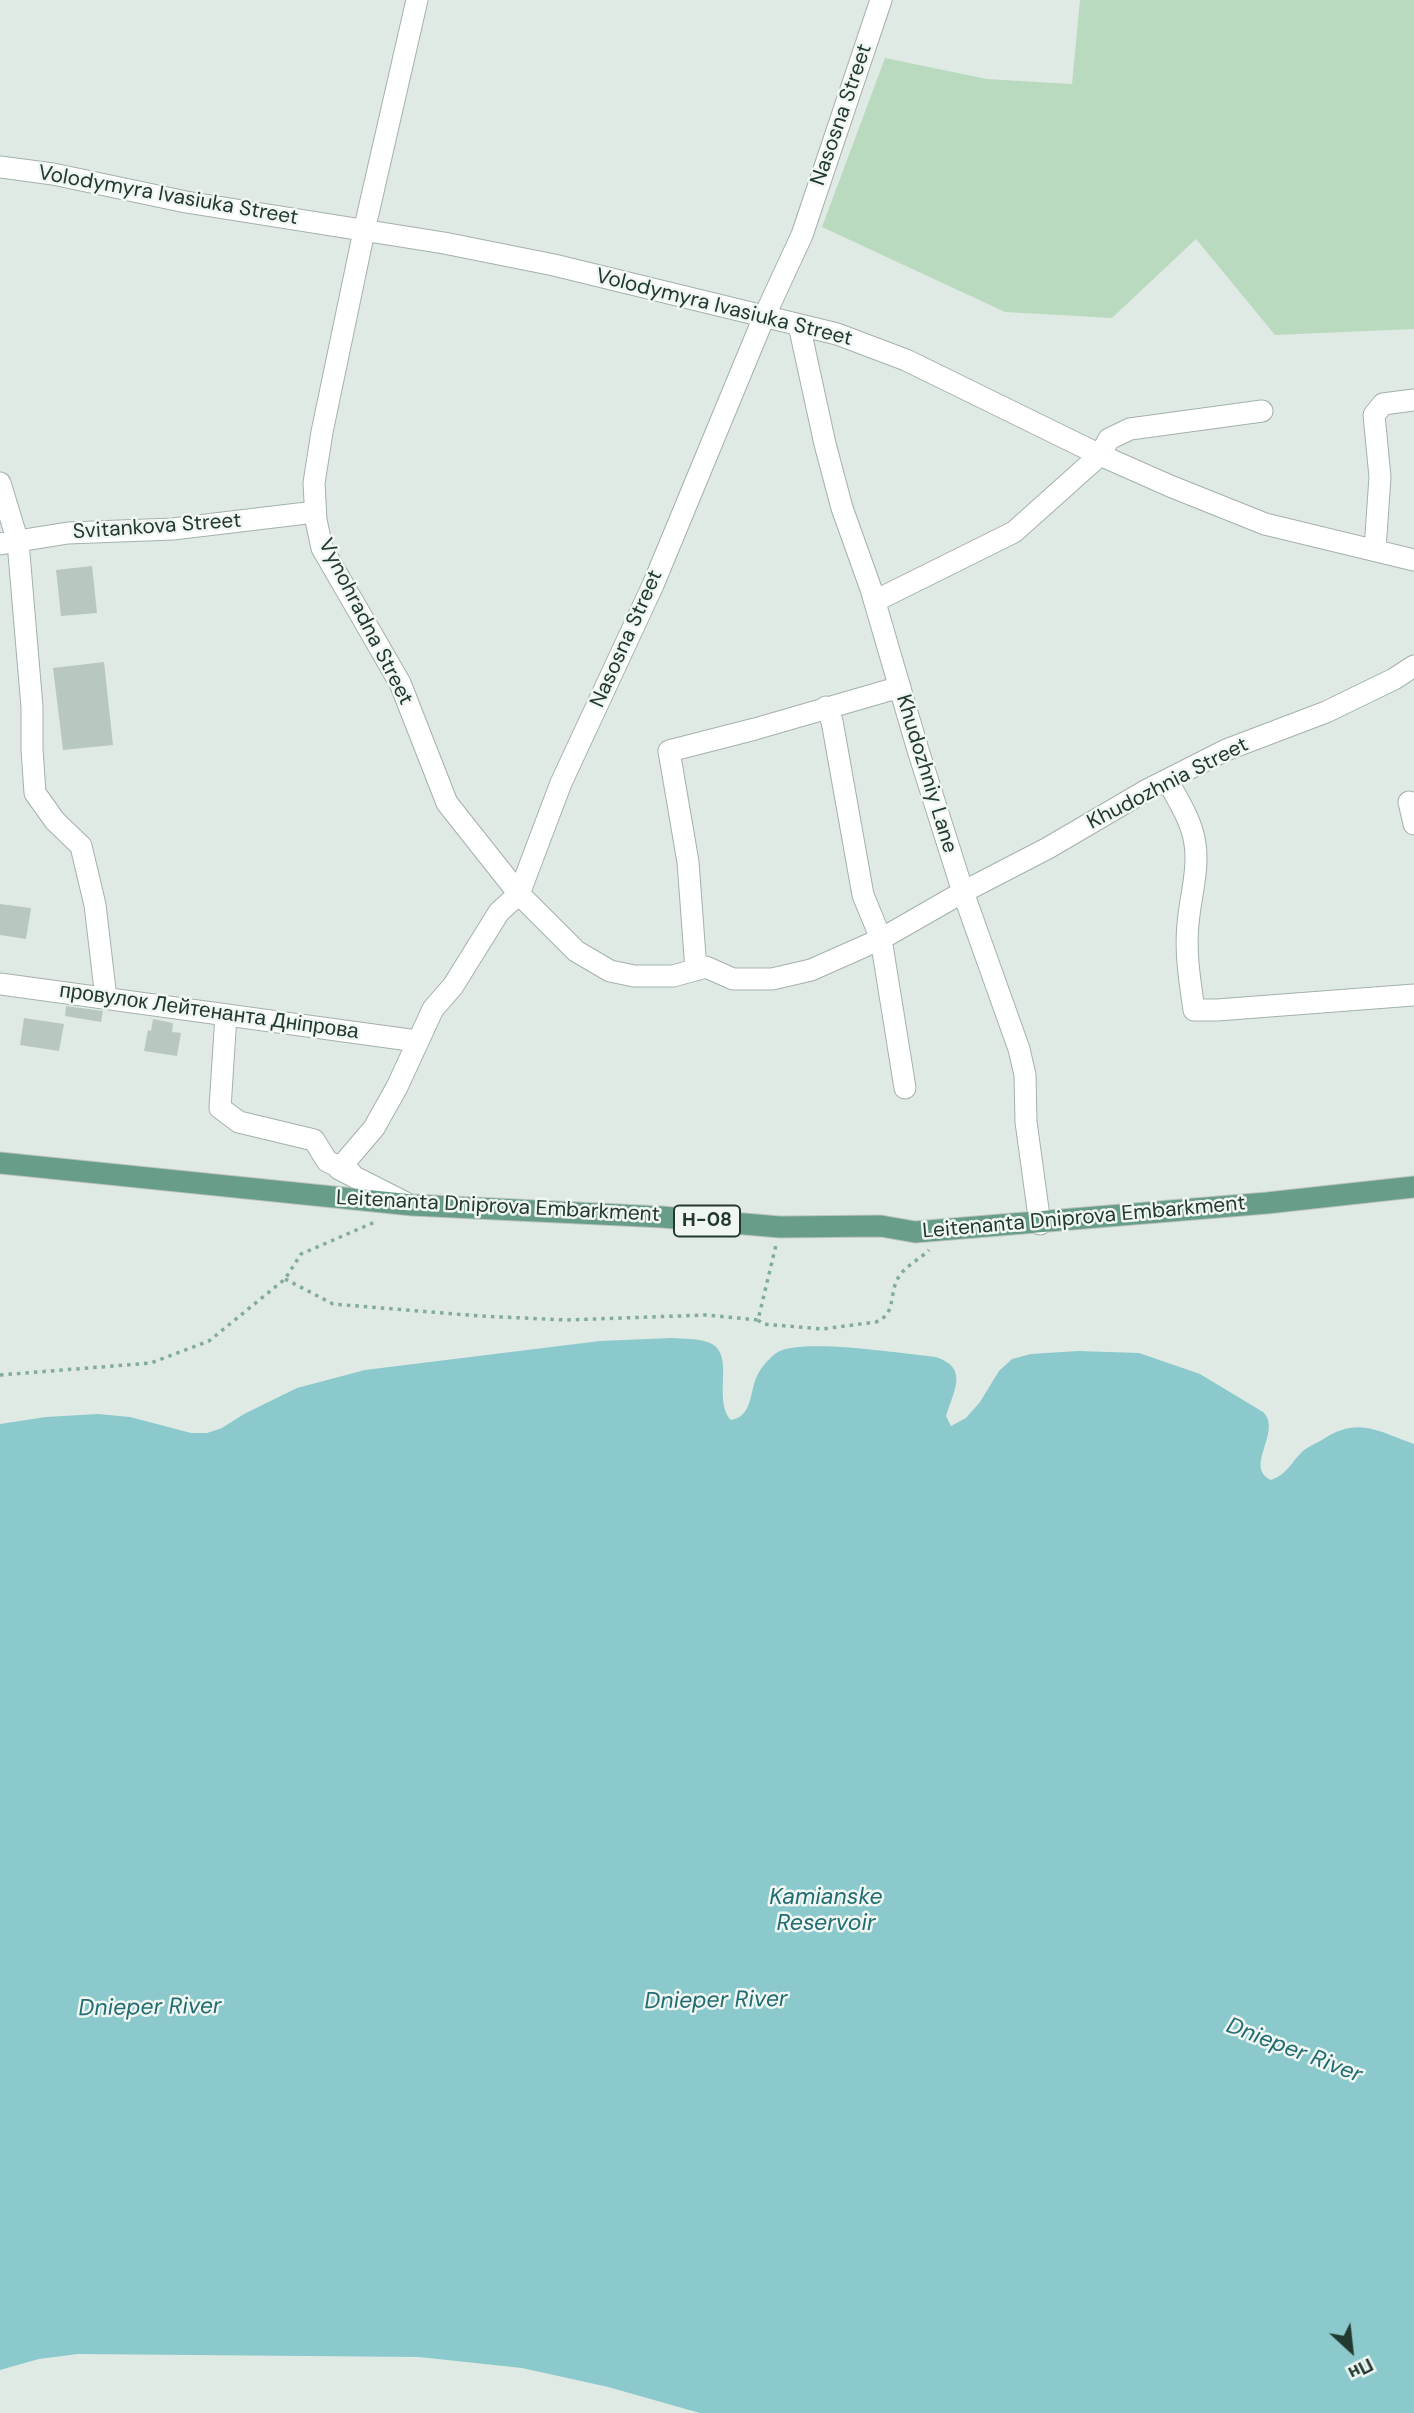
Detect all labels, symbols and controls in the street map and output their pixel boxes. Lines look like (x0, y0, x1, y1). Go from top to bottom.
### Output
street label: Nasosna Street (806, 41, 878, 189)
street label: Volodymyra Ivasiuka Street (36, 161, 300, 231)
street label: Volodymyra Ivasiuka Street (593, 264, 855, 352)
street label: Svitankova Street (72, 509, 242, 545)
street label: Vynohradna Street (312, 535, 418, 709)
street label: Nasosna Street (585, 566, 669, 712)
street label: Khudozhniy Lane (890, 692, 962, 856)
street label: Khudozhnia Street (1083, 733, 1253, 835)
street label: провулок Лейтенанта Дніпрова (58, 979, 360, 1045)
street label: Leitenanta Dniprova Embarkment (335, 1186, 661, 1228)
street label: Leitenanta Dniprova Embarkment (921, 1191, 1247, 1245)
road number: Н-08 (674, 1205, 740, 1236)
water label: Kamianske Reservoir (769, 1884, 883, 1938)
water label: Dnieper River (644, 1986, 788, 2016)
water label: Dnieper River (78, 1993, 222, 2023)
water label: Dnieper River (1222, 2012, 1366, 2090)
north arrow (1316, 2315, 1386, 2385)
text: Пн (1344, 2352, 1378, 2386)

